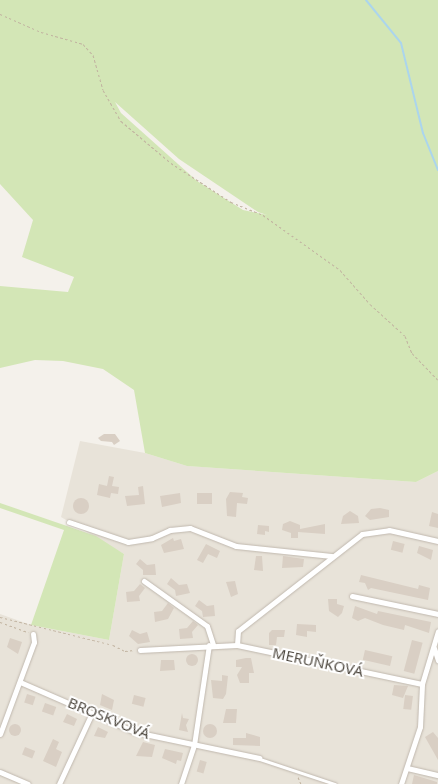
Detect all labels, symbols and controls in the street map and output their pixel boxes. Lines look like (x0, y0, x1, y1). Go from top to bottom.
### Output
street label: MERUŇKOVÁ (271, 644, 365, 680)
street label: BROSKVOVÁ (65, 693, 153, 743)

